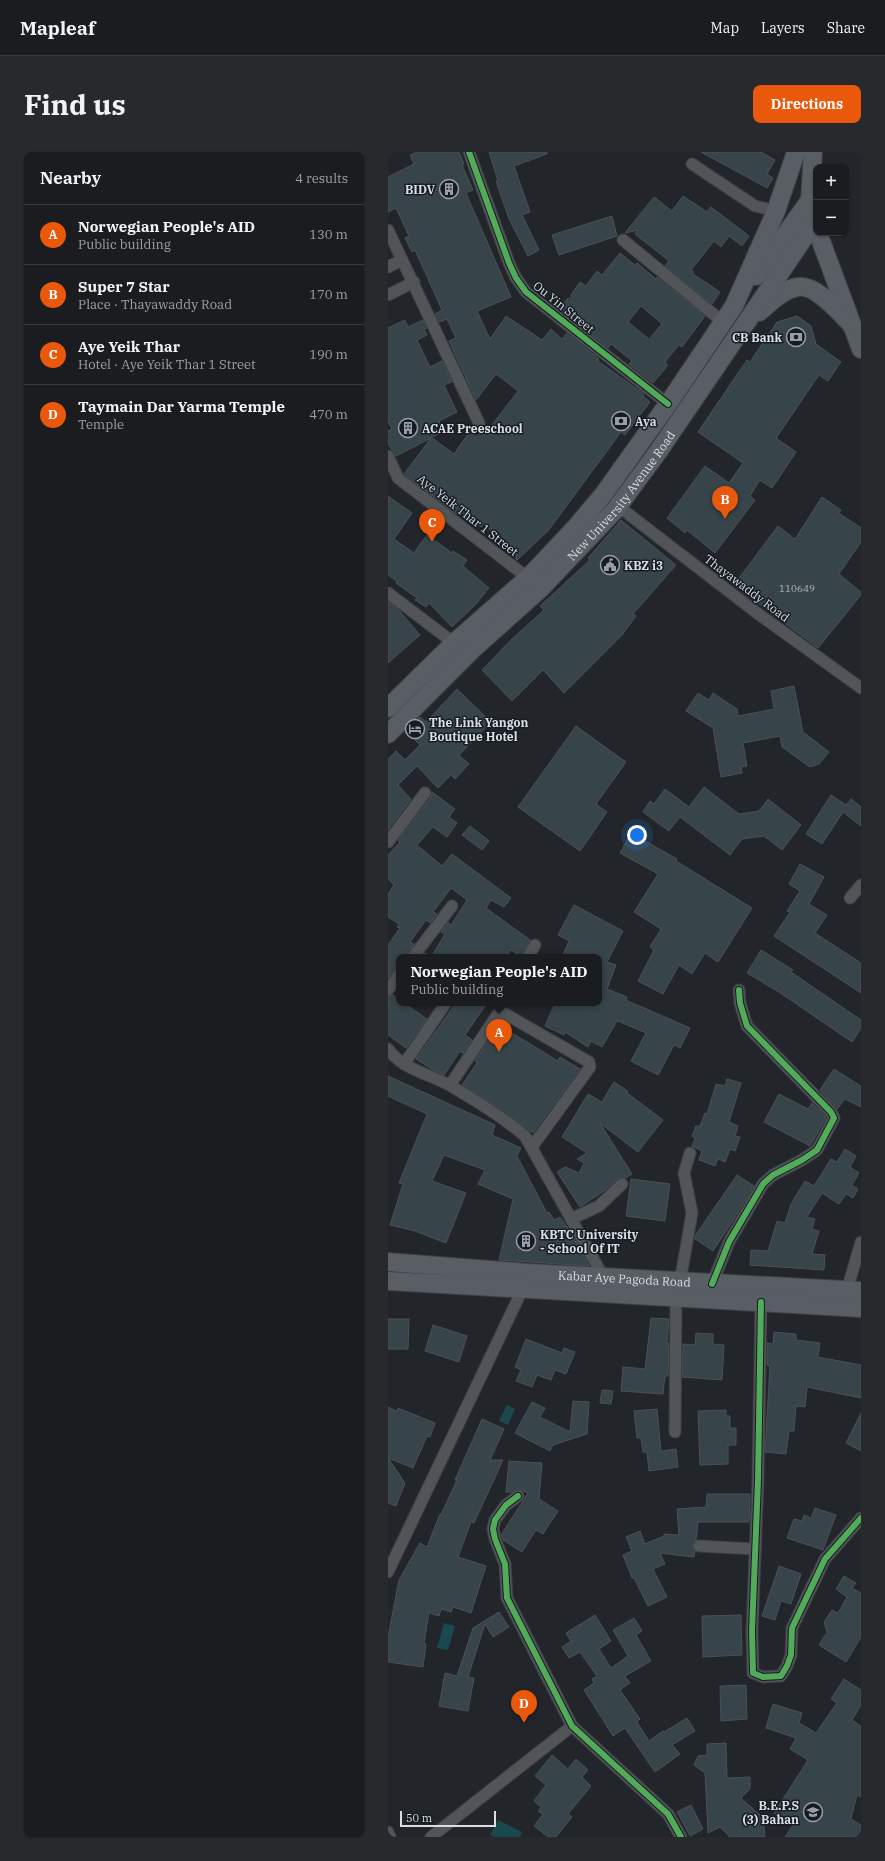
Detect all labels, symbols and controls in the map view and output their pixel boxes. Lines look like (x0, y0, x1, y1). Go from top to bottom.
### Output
text: Mapleaf (20, 16, 95, 40)
text: Map (711, 19, 739, 37)
text: Layers (761, 19, 805, 37)
text: Share (827, 19, 865, 37)
button: Directions (753, 85, 861, 123)
text: Find us (24, 86, 126, 123)
map controls (813, 164, 849, 236)
button: + (813, 164, 849, 200)
text: Nearby (40, 167, 101, 189)
text: 4 results (295, 170, 348, 187)
building icon: BIDV (438, 178, 460, 200)
place label: BIDV (405, 182, 436, 197)
button: − (813, 200, 849, 236)
text: Norwegian People's AID (78, 217, 255, 236)
text: A (48, 226, 58, 243)
text: 130 m (309, 226, 348, 243)
text: Public building (78, 236, 171, 253)
text: Super 7 Star (78, 277, 170, 296)
street label: Ou Yin Street (530, 278, 598, 336)
text: B (48, 286, 58, 303)
text: 170 m (309, 286, 348, 303)
text: Place · Thayawaddy Road (78, 296, 232, 313)
bank icon: CB Bank (785, 326, 807, 348)
place label: CB Bank (732, 330, 783, 345)
text: Aye Yeik Thar (78, 337, 180, 356)
text: C (49, 346, 57, 363)
text: 190 m (309, 346, 348, 363)
text: Hotel · Aye Yeik Thar 1 Street (78, 356, 256, 373)
text: Taymain Dar Yarma Temple (78, 397, 285, 416)
text: D (48, 406, 58, 423)
text: 470 m (309, 406, 348, 423)
bank icon: Aya (610, 410, 632, 432)
place label: Aya (635, 414, 657, 429)
text: Temple (78, 416, 124, 433)
building icon: ACAE Preeschool (397, 417, 419, 439)
place label: ACAE Preeschool (422, 421, 523, 436)
street label: New University Avenue Road (564, 428, 678, 563)
street label: Aye Yeik Thar 1 Street (415, 471, 521, 559)
pin: B (712, 486, 738, 519)
pin: C (419, 509, 445, 542)
street label: Thayawaddy Road (702, 551, 792, 625)
public building icon: KBZ i3 (599, 554, 621, 576)
place label: KBZ i3 (624, 558, 663, 573)
house number: 110649 (779, 582, 815, 595)
place label: The Link Yangon Boutique Hotel (429, 715, 528, 744)
hotel icon: The Link Yangon Boutique Hotel (404, 718, 426, 740)
your location (627, 825, 647, 845)
popup (396, 954, 602, 1006)
text: Norwegian People's AID (410, 962, 588, 981)
text: Public building (410, 981, 503, 998)
pin: A (486, 1019, 512, 1052)
place label: KBTC University - School Of IT (540, 1227, 639, 1256)
building icon: KBTC University - School Of IT (515, 1230, 537, 1252)
street label: Kabar Aye Pagoda Road (558, 1267, 691, 1289)
pin: D (511, 1690, 537, 1723)
place label: B.E.P.S (3) Bahan (743, 1798, 799, 1827)
school or university icon: B.E.P.S (3) Bahan (802, 1801, 824, 1823)
scale bar (400, 1809, 496, 1828)
text: 50 m (406, 1811, 432, 1825)

